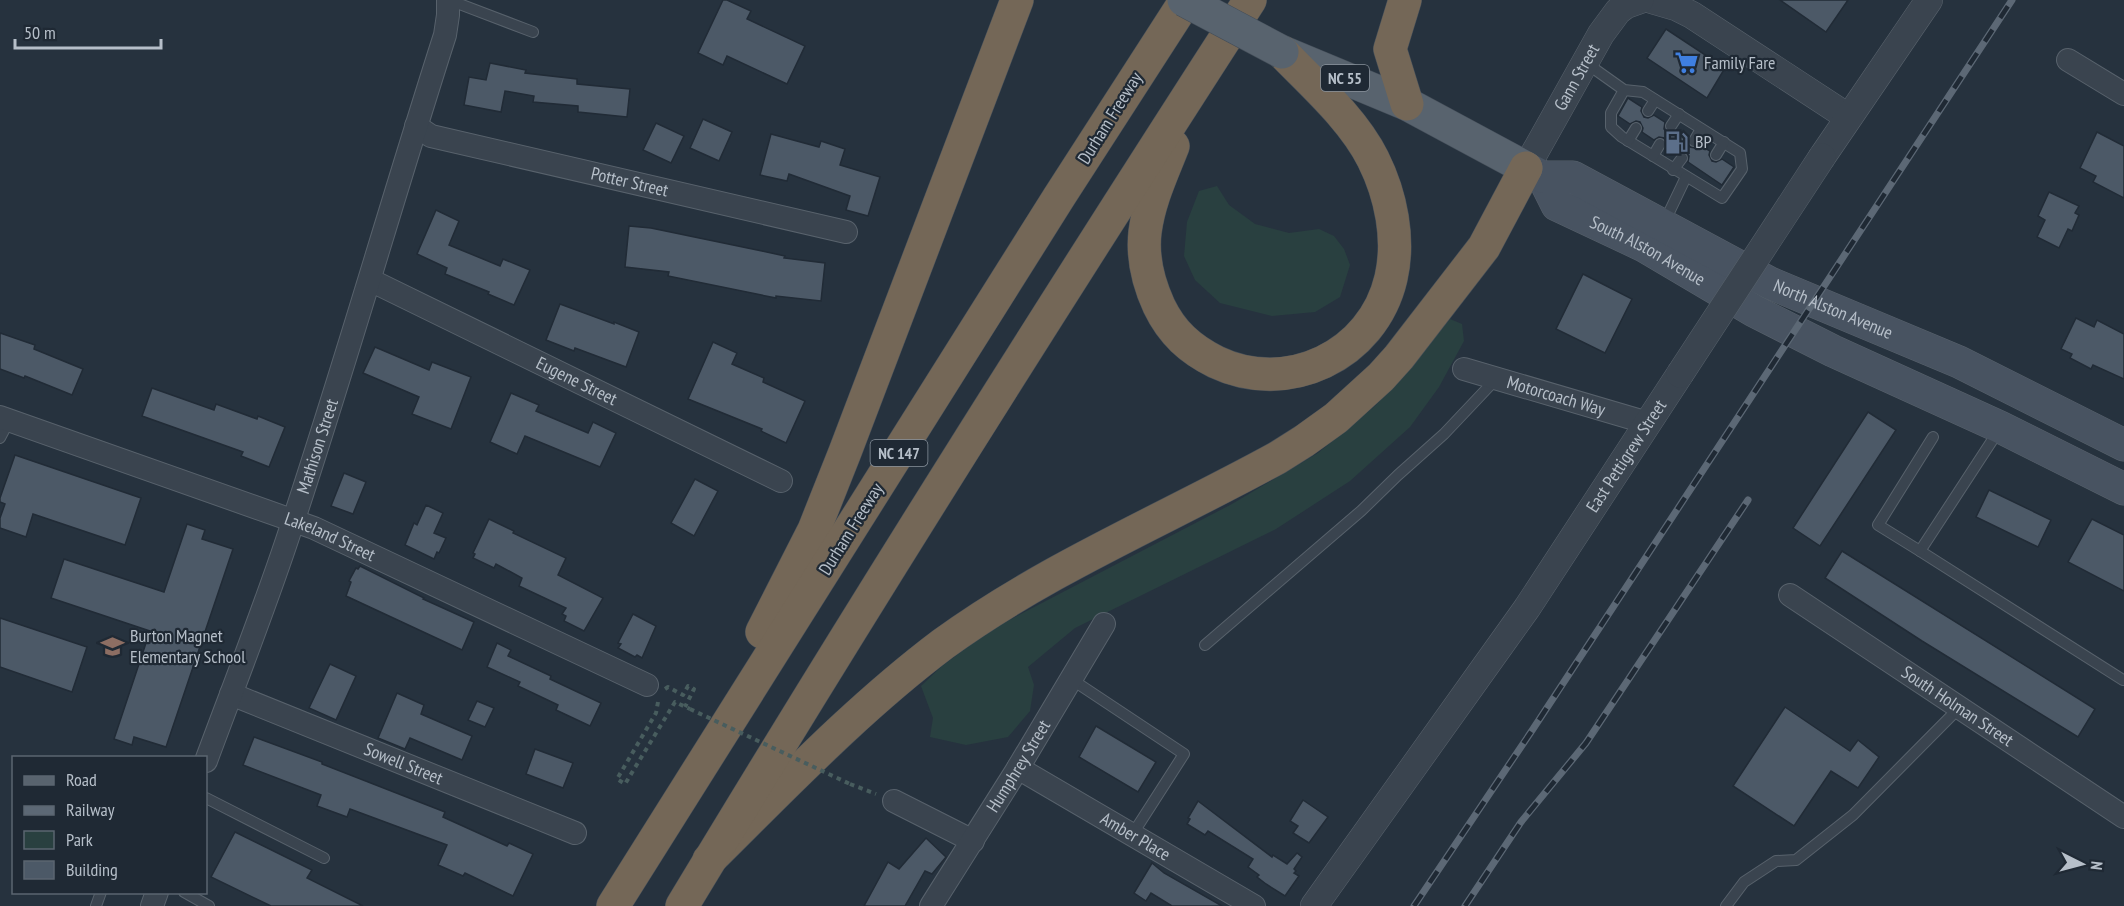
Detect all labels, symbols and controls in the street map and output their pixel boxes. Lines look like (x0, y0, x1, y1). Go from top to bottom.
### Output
scale bar (15, 12, 160, 50)
text: 50 m (24, 21, 56, 44)
street label: Gann Street (1548, 39, 1604, 114)
supermarket icon: Family Fare (1673, 50, 1699, 76)
place label: Family Fare (1704, 51, 1776, 74)
road number: NC 55 (1321, 65, 1369, 91)
street label: Durham Freeway (1072, 67, 1147, 168)
fuel station icon: BP (1664, 129, 1690, 155)
place label: BP (1695, 130, 1712, 153)
street label: Potter Street (589, 161, 671, 202)
street label: South Alston Avenue (1586, 210, 1710, 291)
street label: North Alston Avenue (1770, 274, 1896, 344)
street label: Eugene Street (533, 351, 621, 410)
street label: Motorcoach Way (1504, 370, 1608, 421)
street label: East Pettigrew Street (1581, 395, 1671, 516)
street label: Mathison Street (291, 396, 343, 496)
road number: NC 147 (870, 440, 928, 466)
street label: Durham Freeway (813, 478, 888, 579)
street label: Lakeland Street (282, 507, 379, 566)
place label: Burton Magnet Elementary School (130, 624, 246, 668)
school or university icon: Burton Magnet Elementary School (99, 633, 125, 659)
street label: South Holman Street (1897, 660, 2018, 751)
street label: Humphrey Street (981, 715, 1055, 816)
street label: Sowell Street (361, 737, 446, 789)
legend (12, 756, 207, 894)
text: Road (66, 768, 97, 791)
text: Railway (66, 798, 115, 821)
street label: Amber Place (1096, 807, 1175, 866)
text: Park (66, 828, 93, 851)
north arrow (2052, 834, 2112, 894)
text: Building (66, 858, 118, 881)
text: N (2087, 860, 2107, 871)

